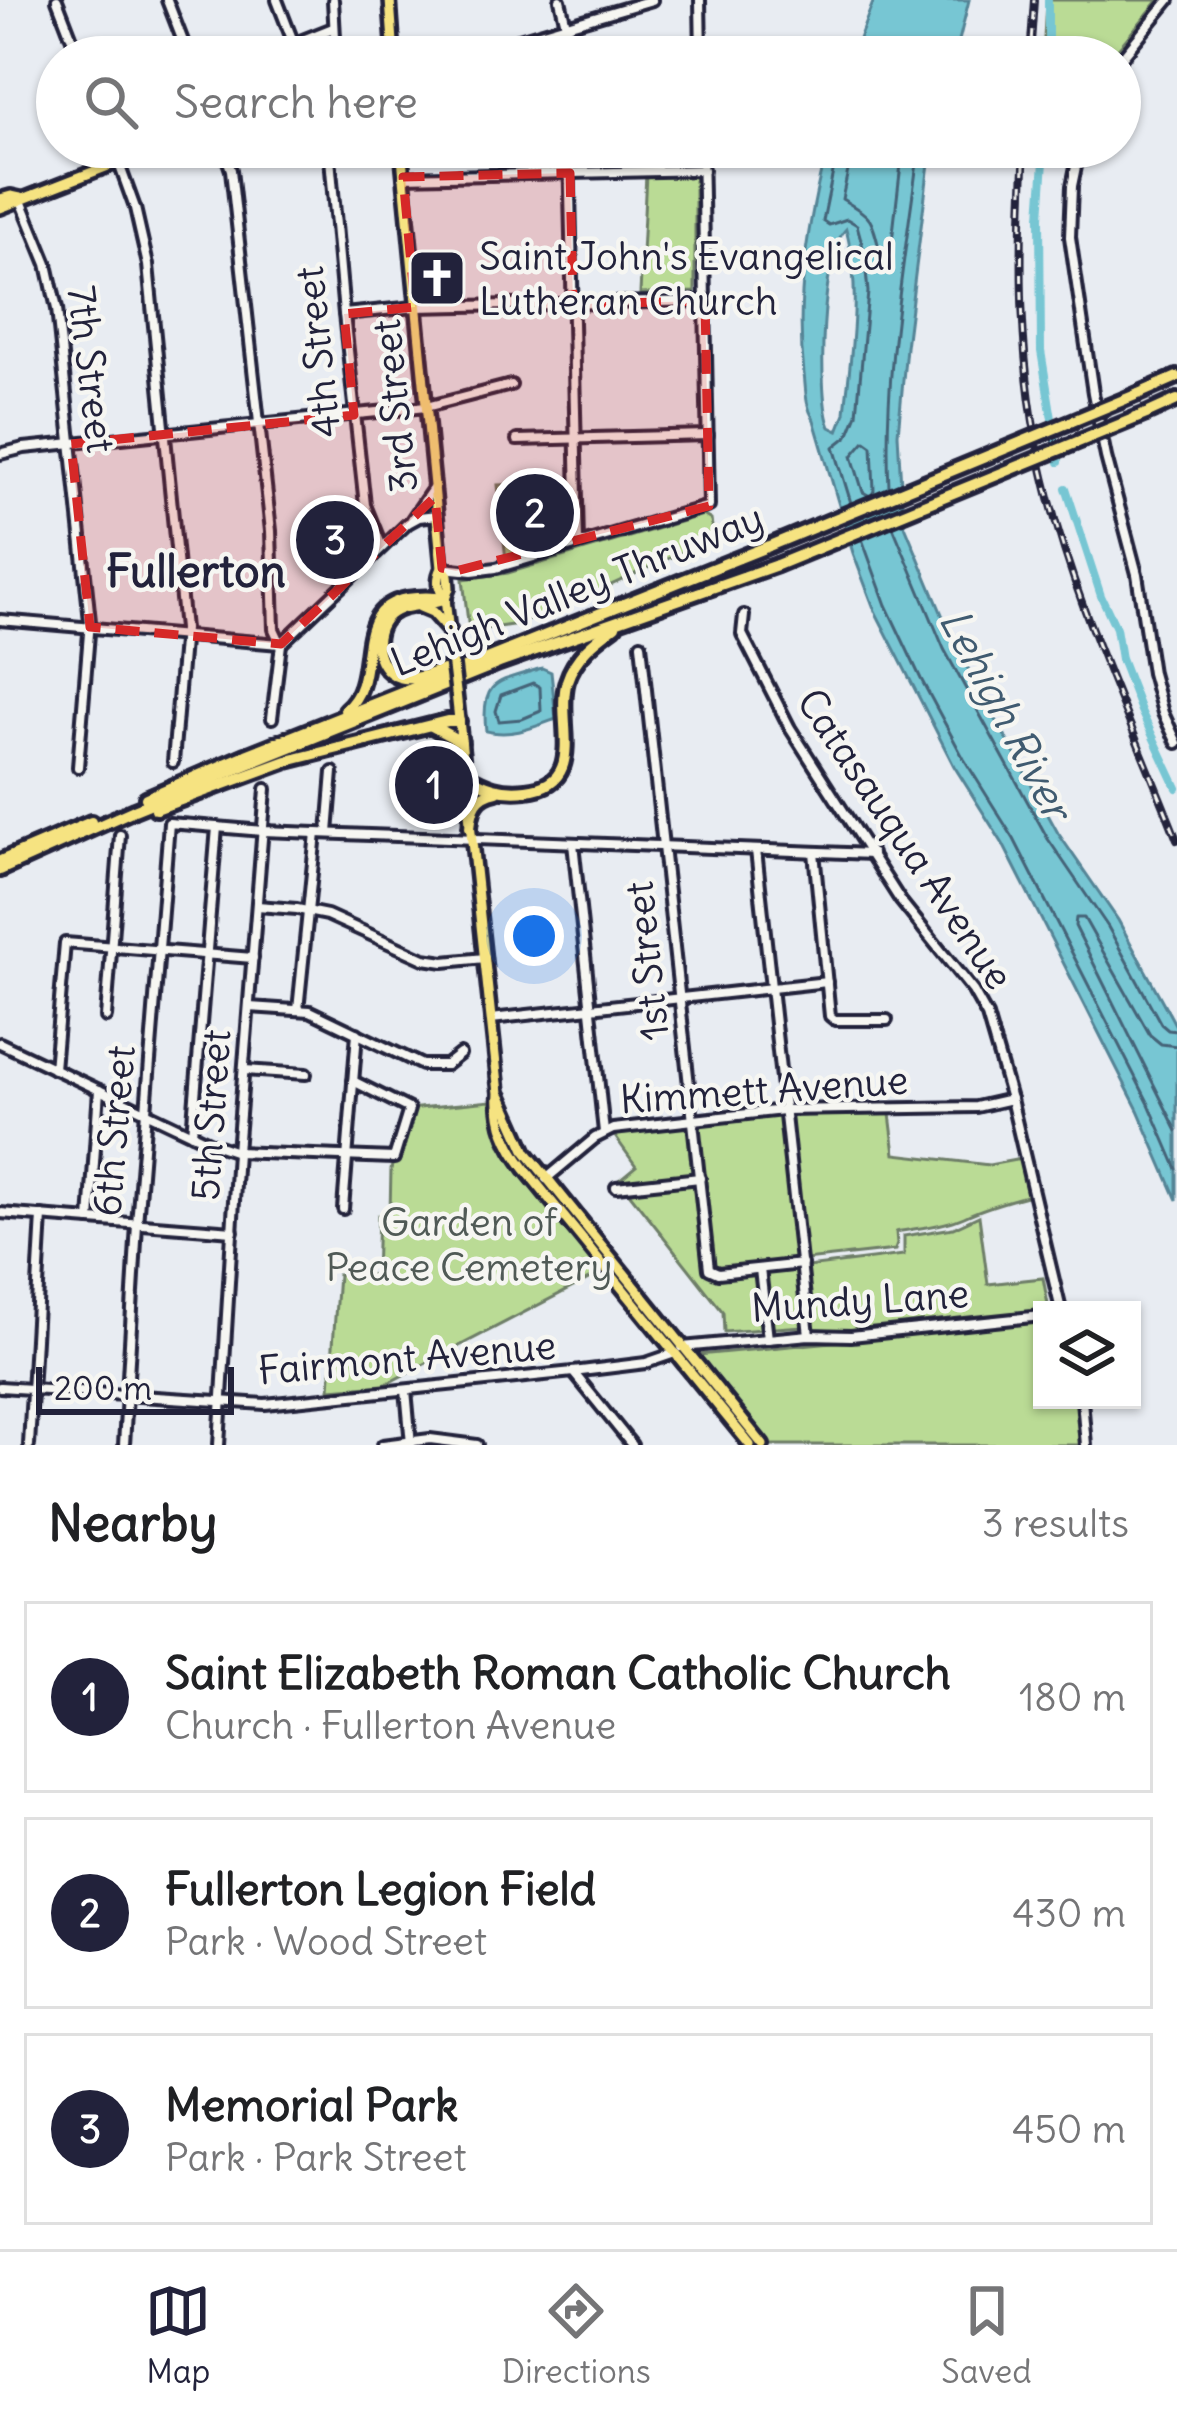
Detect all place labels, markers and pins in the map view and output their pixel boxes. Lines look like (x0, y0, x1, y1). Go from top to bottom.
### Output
place label: Saint John's Evangelical Lutheran Church (479, 232, 894, 326)
church icon: Saint John's Evangelical Lutheran Church (406, 247, 468, 309)
pin: 2 (496, 468, 574, 558)
pin: 3 (296, 495, 374, 585)
pin: 1 (395, 740, 473, 830)

